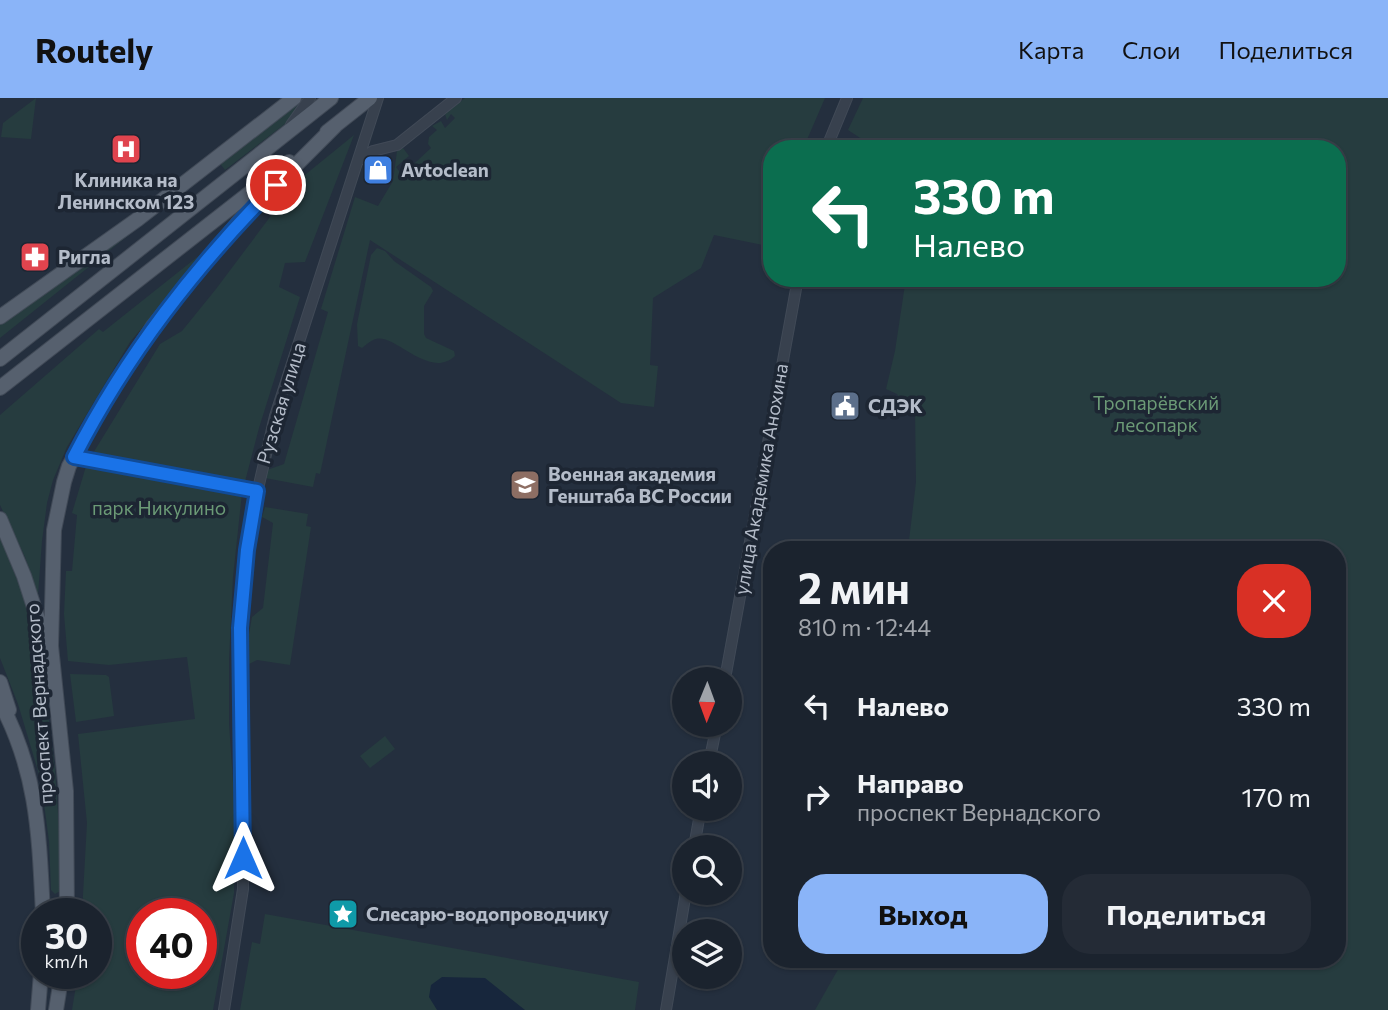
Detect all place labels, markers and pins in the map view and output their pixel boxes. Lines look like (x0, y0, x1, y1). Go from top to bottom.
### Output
hospital icon: Клиника на Ленинском 123 (109, 132, 143, 166)
shop icon: Avtoclean (361, 153, 395, 187)
pin (246, 155, 306, 215)
place label: Avtoclean (401, 158, 489, 181)
place label: Клиника на Ленинском 123 (58, 168, 194, 213)
pharmacy icon: Ригла (18, 240, 52, 274)
place label: Ригла (58, 245, 111, 268)
public building icon: СДЭК (828, 389, 862, 423)
place label: СДЭК (868, 394, 923, 417)
place label: Военная академия Генштаба ВС России (548, 462, 732, 507)
school or university icon: Военная академия Генштаба ВС России (508, 468, 542, 502)
place icon: Слесарю-водопроводчику (326, 897, 360, 931)
place label: Слесарю-водопроводчику (366, 902, 610, 925)

